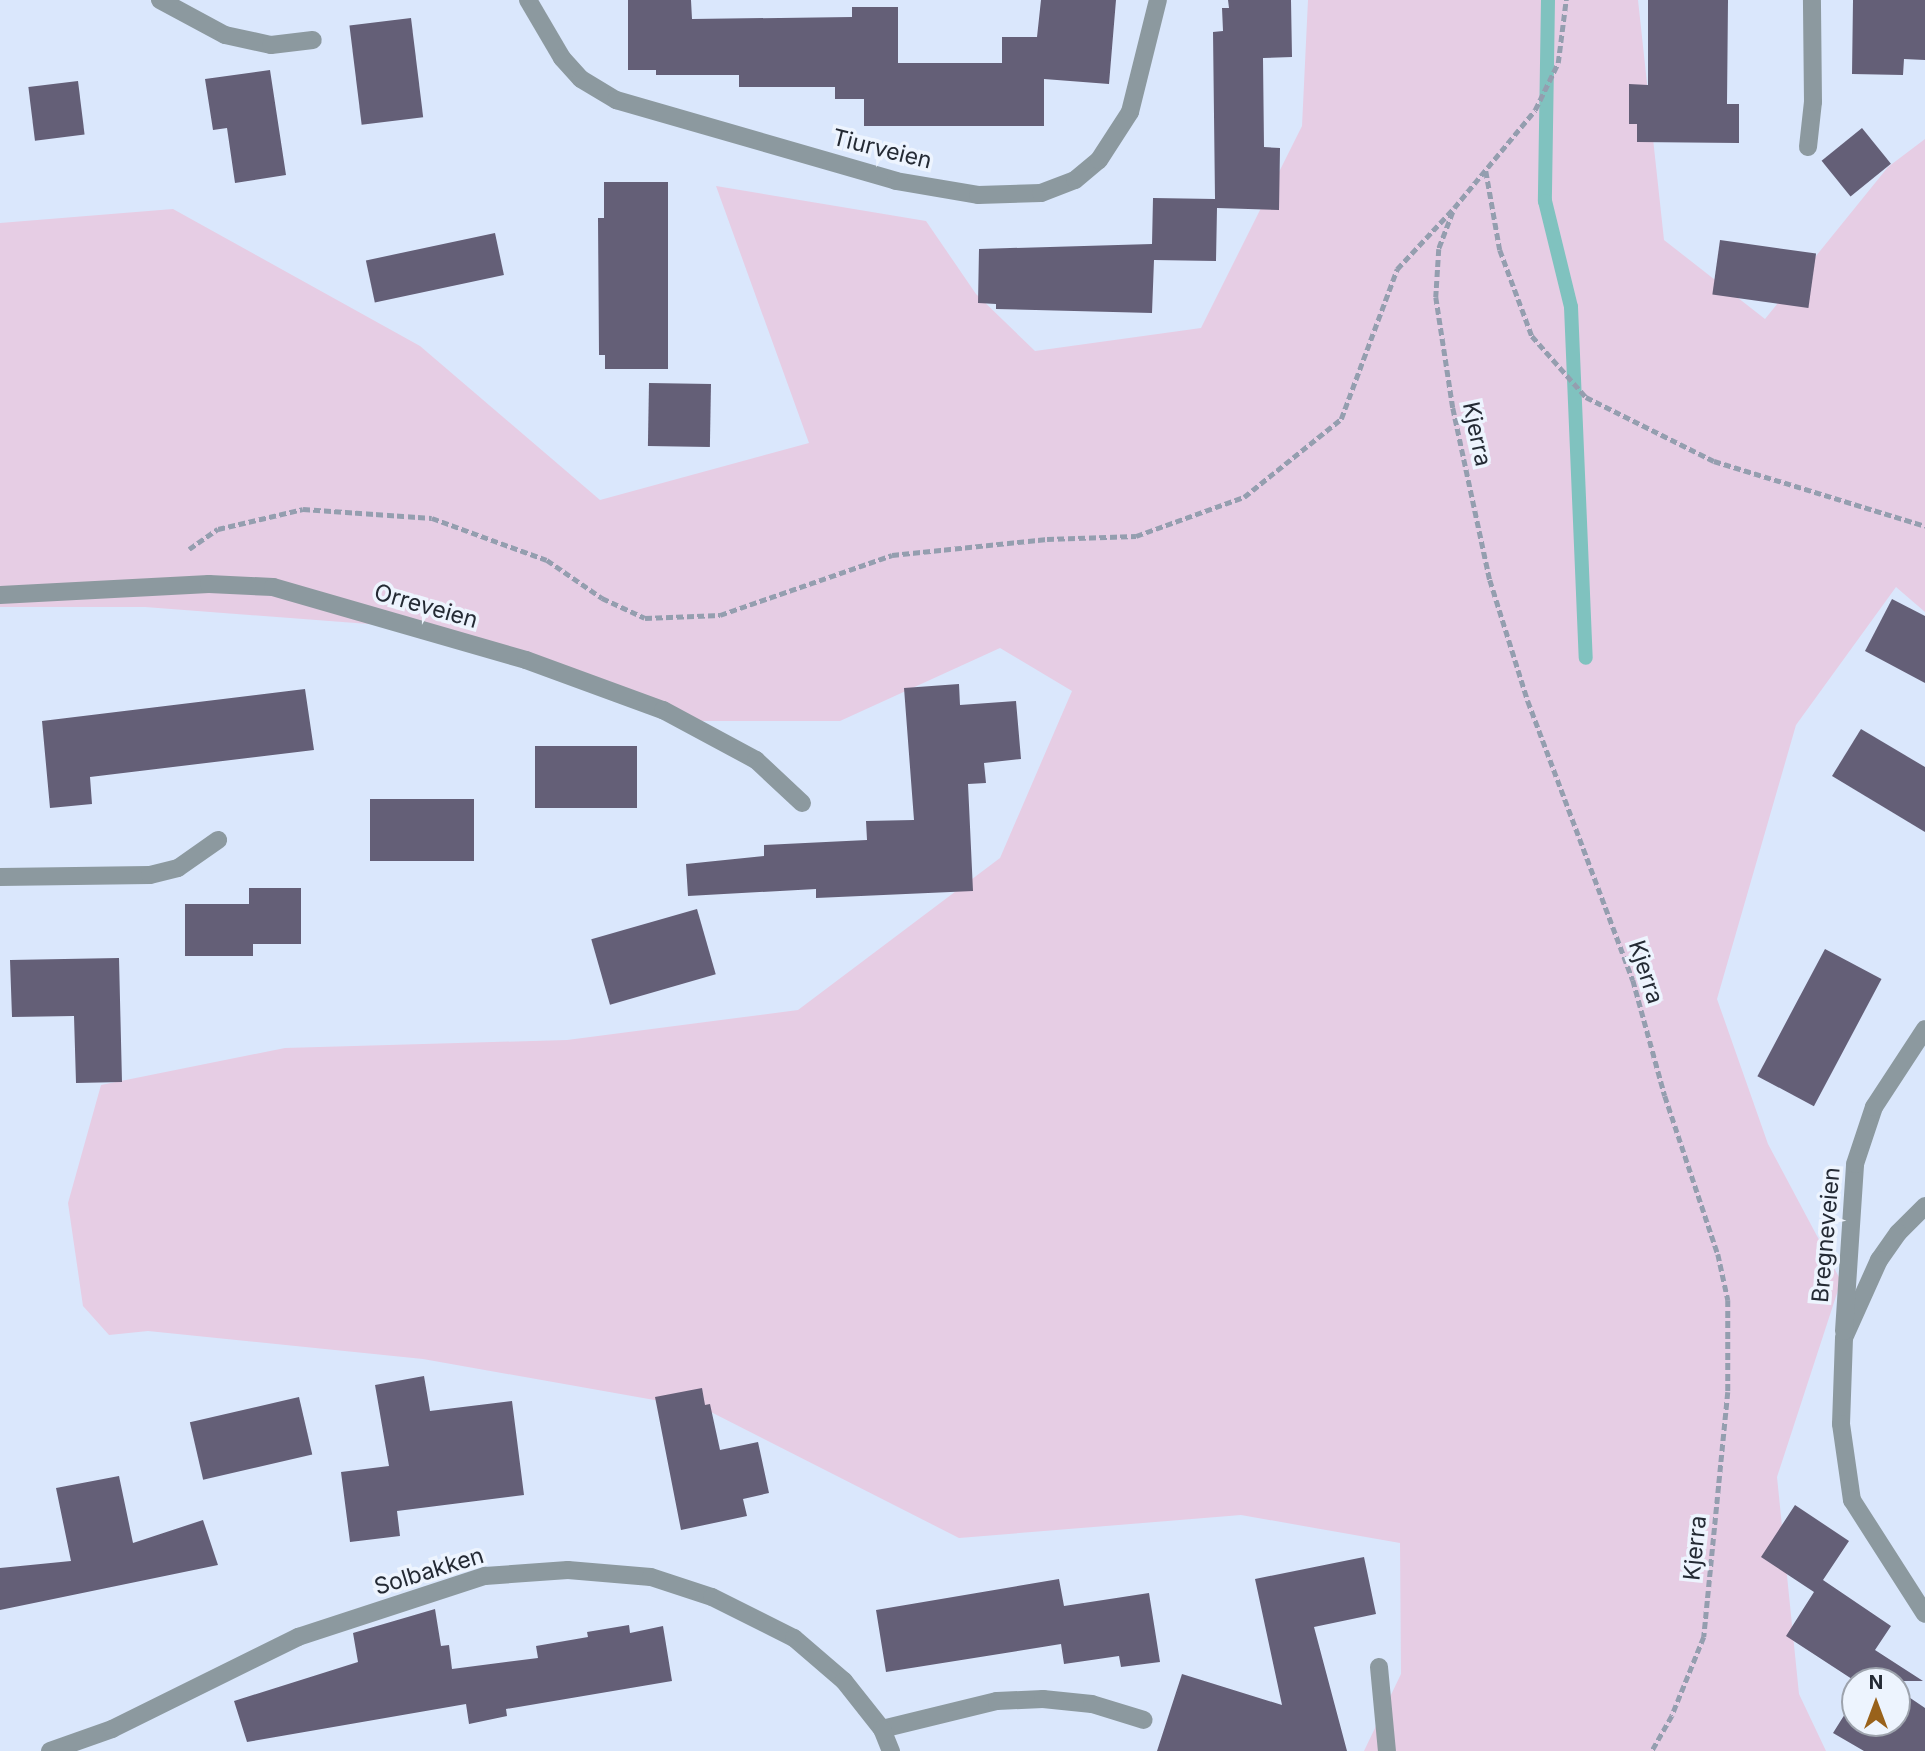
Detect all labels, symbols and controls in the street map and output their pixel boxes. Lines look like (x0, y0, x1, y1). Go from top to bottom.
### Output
street label: Tiurveien (829, 123, 935, 175)
street label: Kjerra (1457, 399, 1497, 469)
street label: Orreveien (371, 578, 481, 634)
street label: Kjerra (1623, 937, 1669, 1007)
street label: Bregneveien (1806, 1166, 1846, 1304)
street label: Kjerra (1678, 1514, 1712, 1582)
street label: Solbakken (371, 1541, 487, 1601)
north arrow (1841, 1667, 1911, 1737)
text: N (1869, 1671, 1883, 1694)

